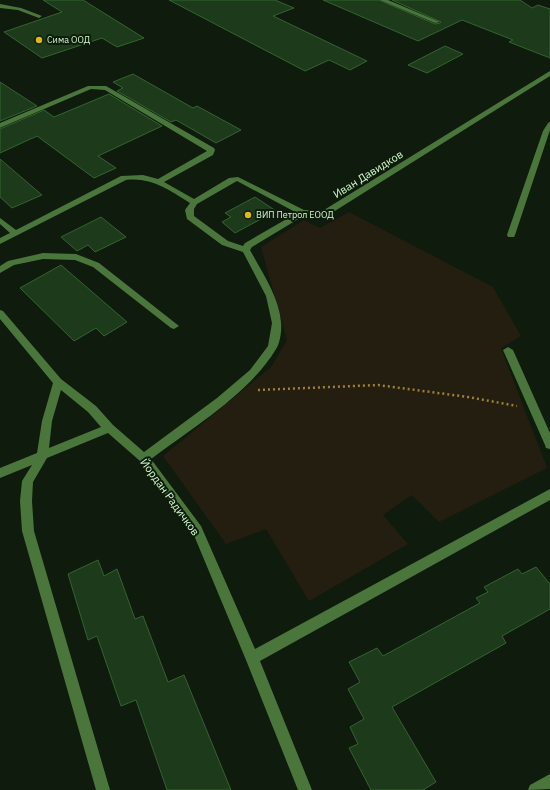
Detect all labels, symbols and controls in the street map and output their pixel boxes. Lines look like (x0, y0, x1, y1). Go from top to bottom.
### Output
place label: Сима ООД (47, 34, 91, 45)
marker: Сима ООД (34, 35, 44, 45)
street label: Иван Давидков (330, 147, 406, 201)
place label: ВИП Петрол ЕООД (256, 209, 334, 220)
marker: ВИП Петрол ЕООД (243, 210, 253, 220)
street label: Йордан Радичков (137, 456, 203, 538)

